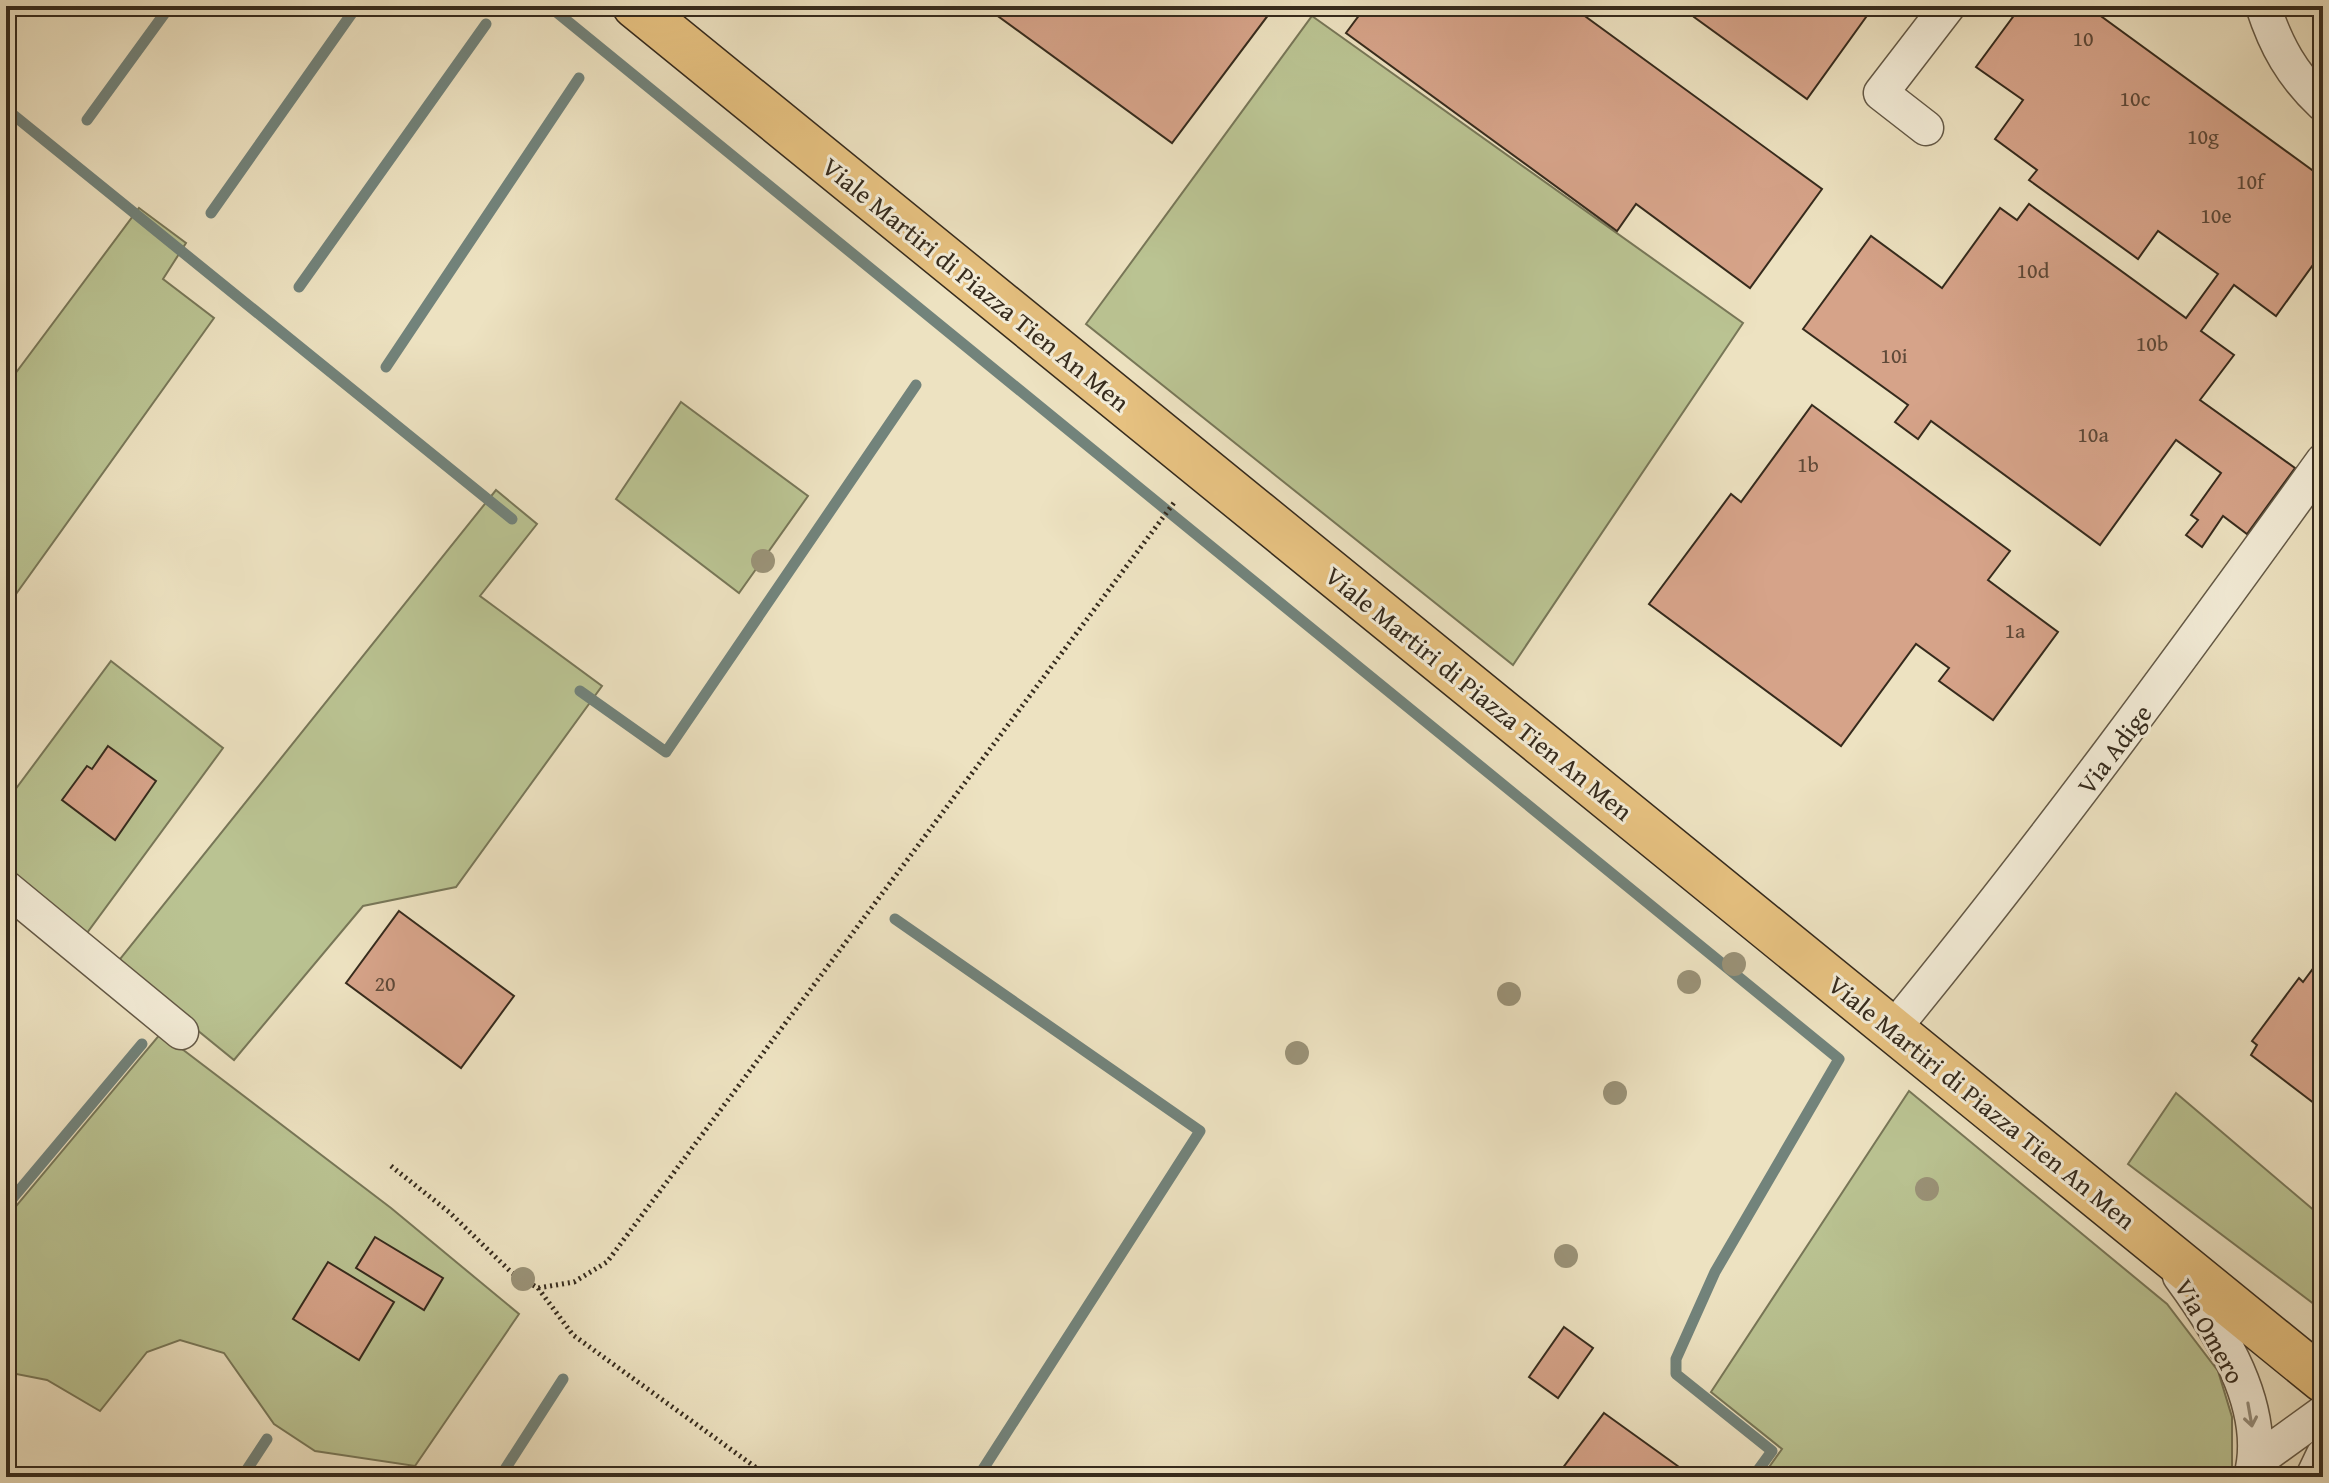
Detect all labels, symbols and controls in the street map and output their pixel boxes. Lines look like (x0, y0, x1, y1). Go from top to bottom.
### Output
house number: 10 (2072, 22, 2094, 54)
house number: 10c (2120, 82, 2151, 114)
house number: 10g (2187, 120, 2219, 152)
street label: Viale Martiri di Piazza Tien An Men (814, 147, 1139, 421)
house number: 10f (2236, 165, 2267, 197)
house number: 10e (2200, 199, 2232, 231)
house number: 10d (2017, 254, 2050, 286)
house number: 10b (2136, 327, 2168, 359)
house number: 10i (1880, 339, 1908, 371)
house number: 10a (2077, 418, 2109, 450)
house number: 1b (1797, 448, 1819, 480)
street label: Viale Martiri di Piazza Tien An Men (1317, 556, 1642, 830)
house number: 1a (2005, 614, 2026, 646)
street label: Via Adige (2067, 696, 2161, 802)
street label: Viale Martiri di Piazza Tien An Men (1820, 965, 2145, 1239)
house number: 20 (374, 967, 396, 999)
street label: Via Omero (2165, 1271, 2255, 1391)
one-way arrow (2243, 1402, 2258, 1428)

